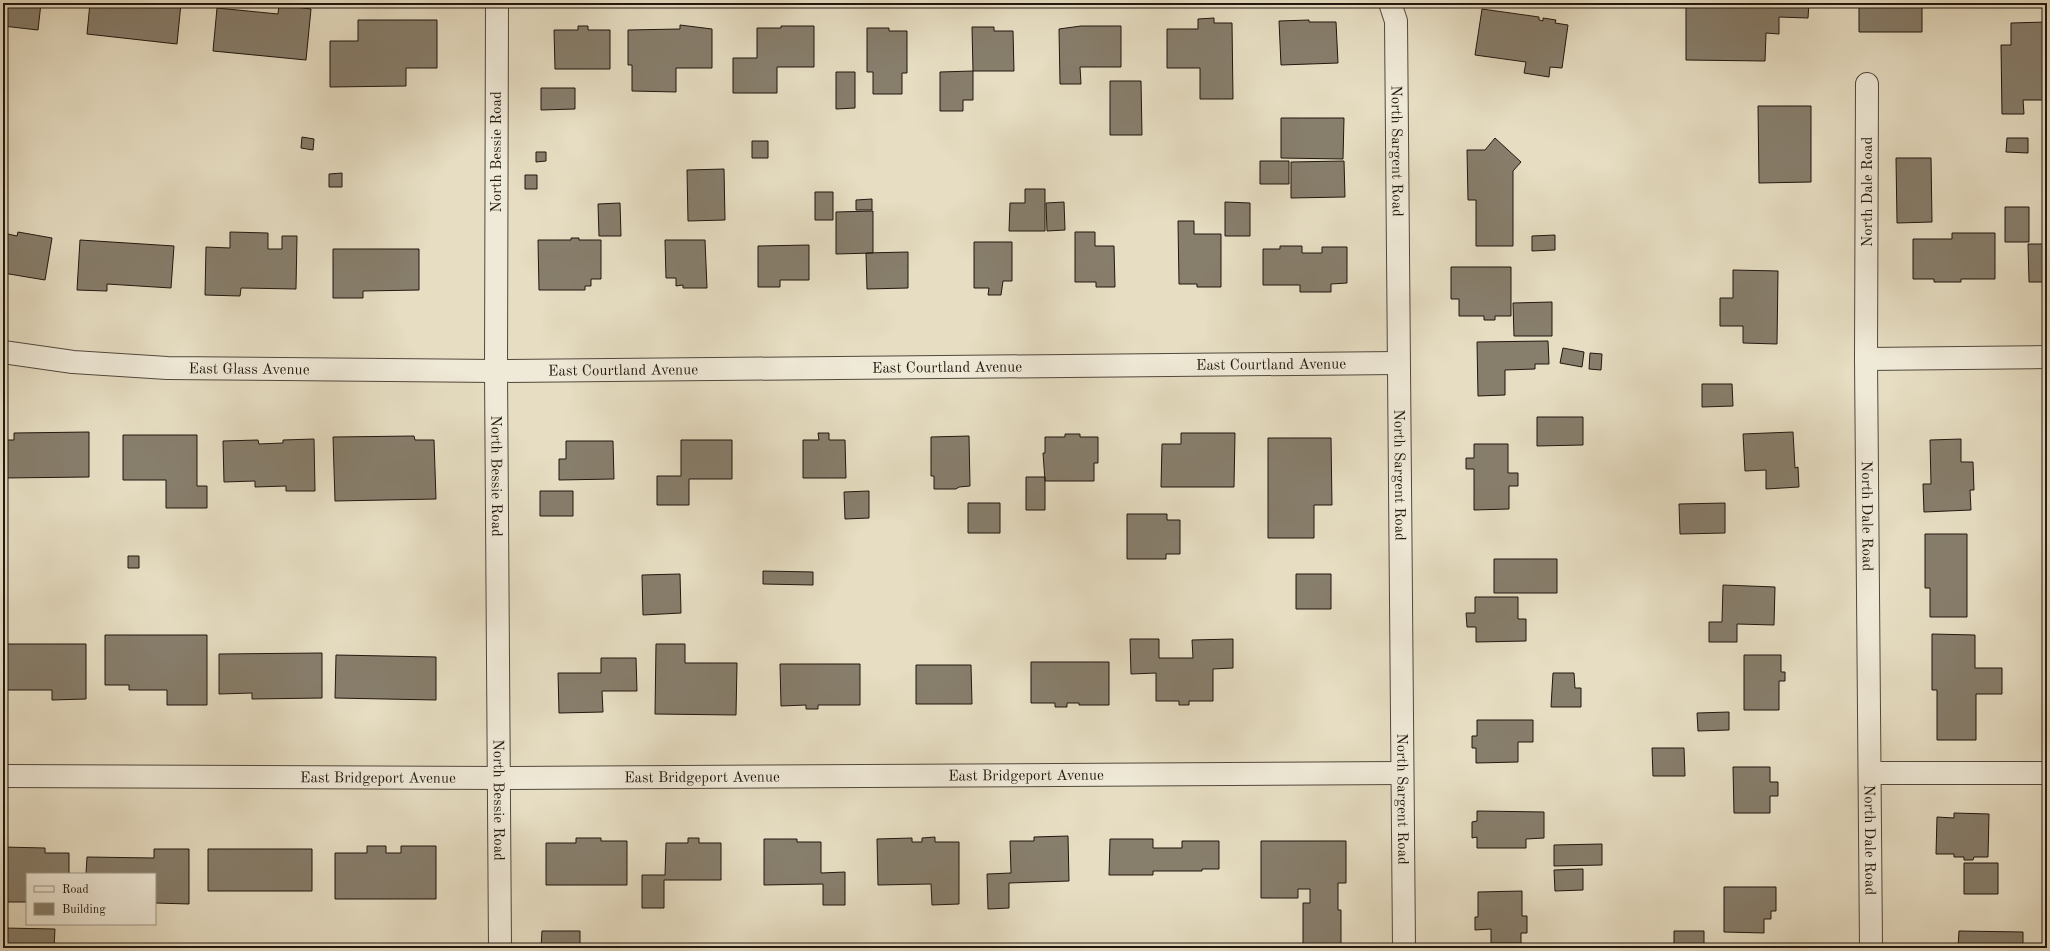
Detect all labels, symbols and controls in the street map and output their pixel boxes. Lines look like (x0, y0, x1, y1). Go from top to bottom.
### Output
street label: North Sargent Road (1388, 85, 1404, 217)
street label: North Bessie Road (490, 91, 505, 213)
street label: North Dale Road (1861, 137, 1876, 247)
street label: East Courtland Avenue (1196, 357, 1346, 374)
street label: East Courtland Avenue (872, 360, 1022, 377)
street label: East Glass Avenue (189, 362, 310, 378)
street label: East Courtland Avenue (548, 363, 698, 380)
street label: North Sargent Road (1390, 409, 1406, 541)
street label: North Bessie Road (487, 415, 503, 537)
street label: North Dale Road (1858, 461, 1874, 572)
street label: North Sargent Road (1393, 733, 1409, 865)
street label: North Bessie Road (490, 739, 505, 861)
street label: East Bridgeport Avenue (948, 769, 1104, 785)
street label: East Bridgeport Avenue (624, 770, 780, 786)
street label: East Bridgeport Avenue (300, 771, 456, 787)
street label: North Dale Road (1861, 785, 1877, 896)
legend (26, 873, 156, 925)
text: Road (62, 884, 89, 896)
text: Building (62, 904, 106, 916)

